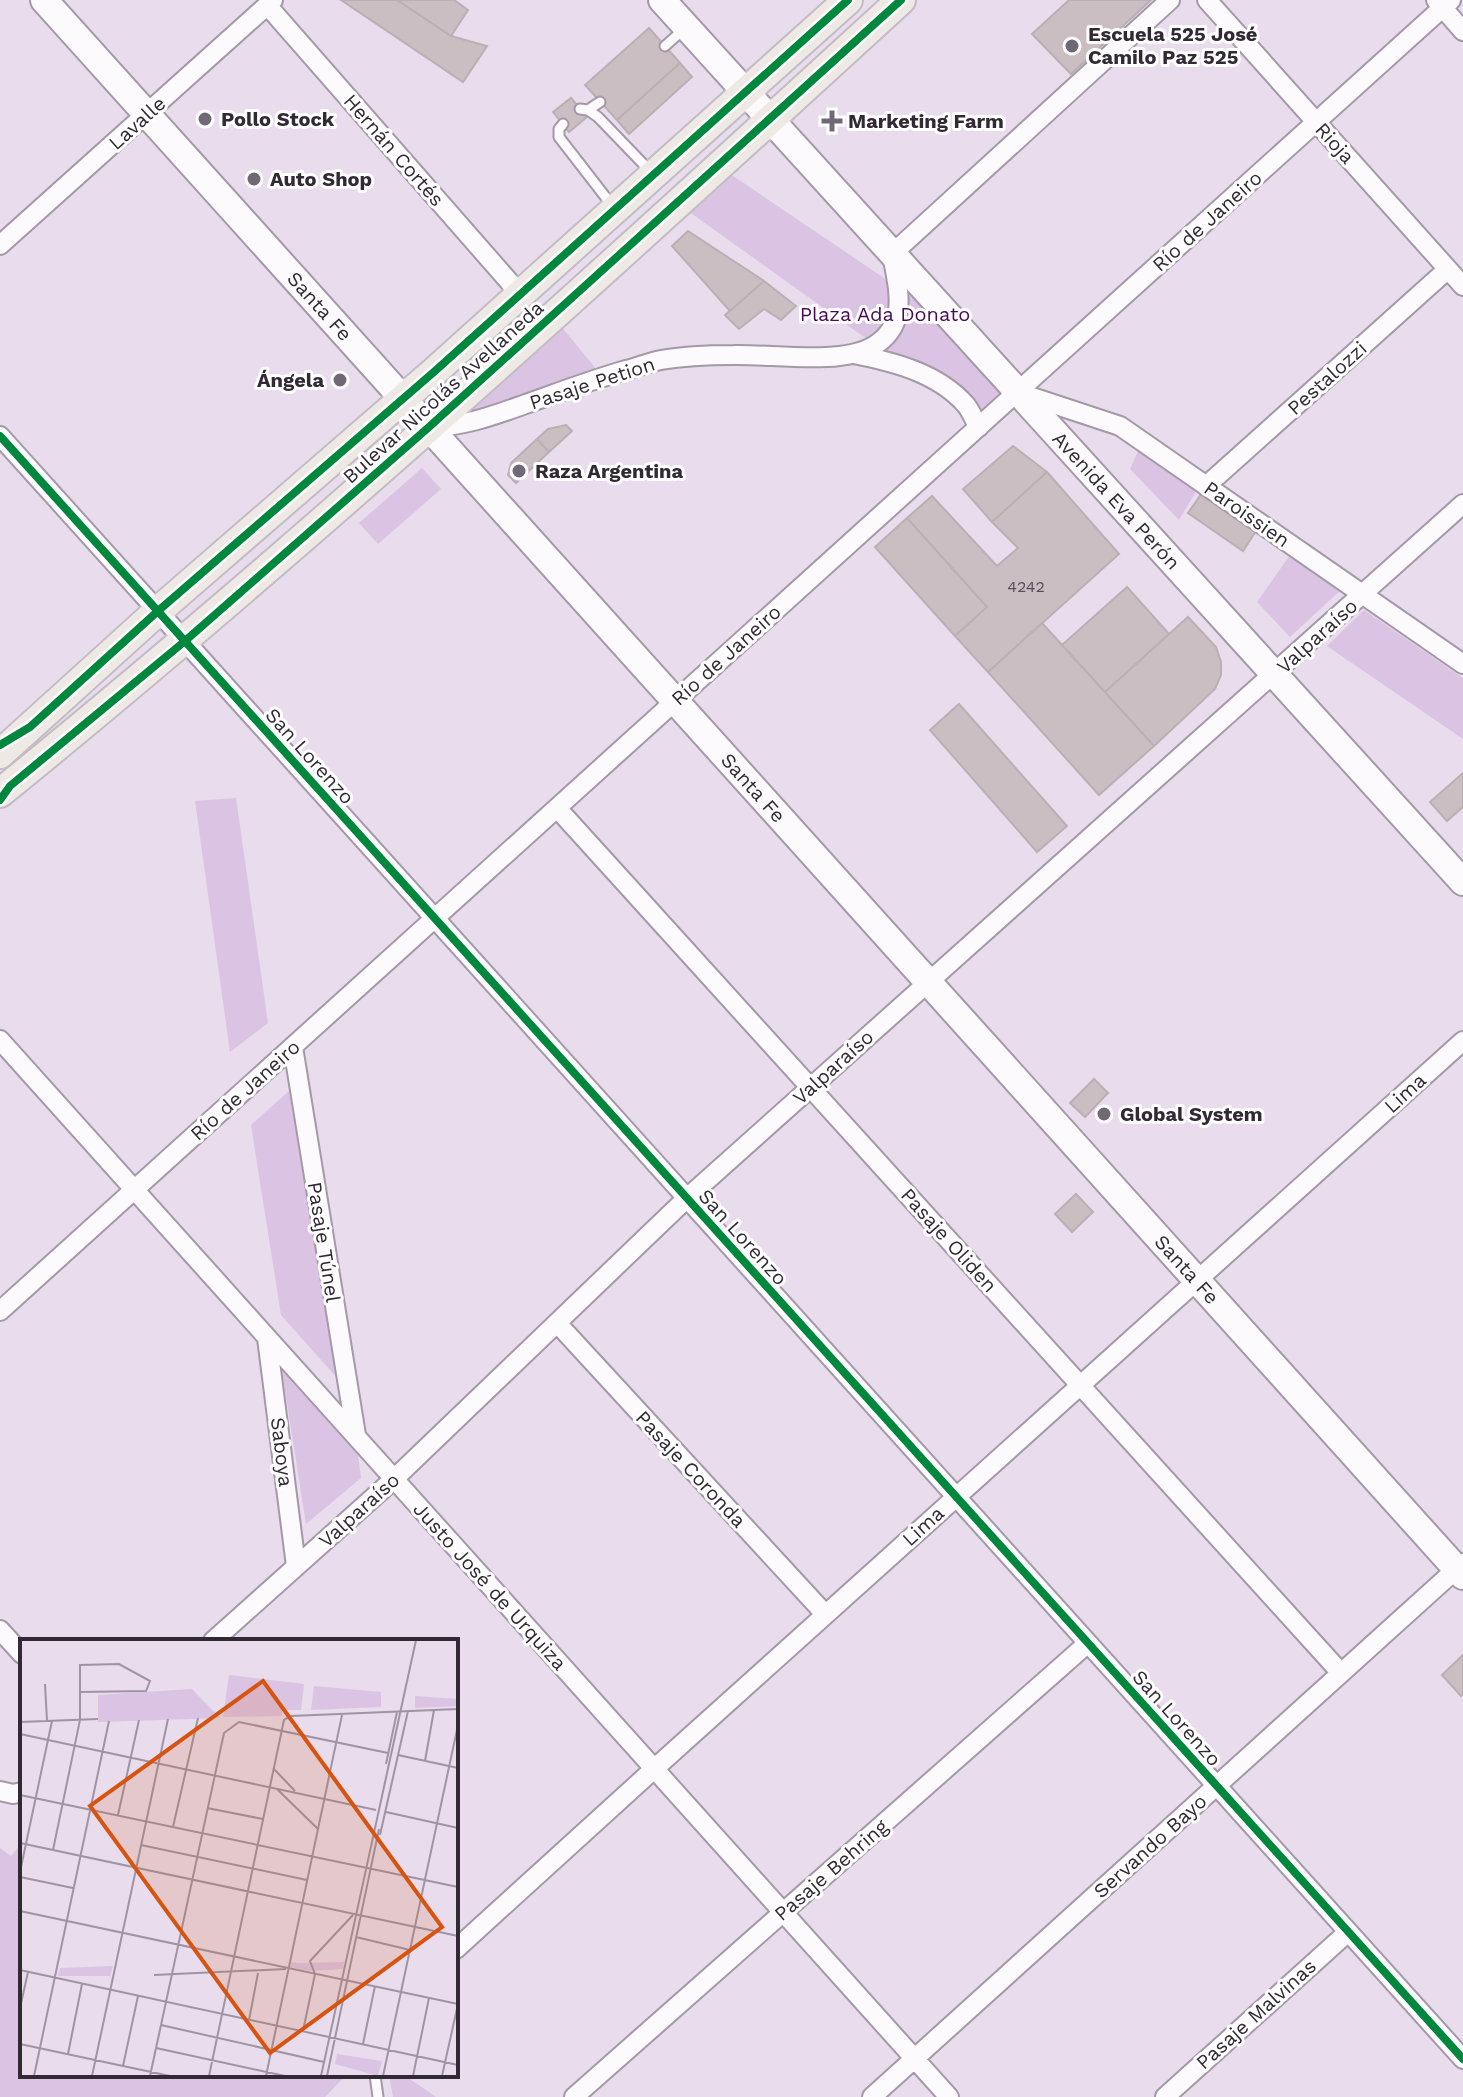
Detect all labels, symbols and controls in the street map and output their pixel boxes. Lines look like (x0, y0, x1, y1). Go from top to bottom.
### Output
place label: Escuela 525 José Camilo Paz 525 (1088, 22, 1257, 69)
marker: Escuela 525 José Camilo Paz 525 (1063, 37, 1081, 55)
street label: Hernán Cortés (339, 89, 449, 211)
street label: Lavalle (104, 91, 170, 155)
place label: Pollo Stock (221, 107, 335, 131)
place label: Marketing Farm (848, 109, 1004, 133)
marker: Pollo Stock (196, 110, 214, 128)
marker: Marketing Farm (823, 112, 841, 130)
street label: Rioja (1310, 117, 1360, 169)
street label: Río de Janeiro (1147, 166, 1267, 276)
place label: Auto Shop (270, 167, 372, 191)
marker: Auto Shop (245, 170, 263, 188)
street label: Santa Fe (282, 267, 357, 346)
street label: Bulevar Nicolás Avellaneda (338, 295, 548, 489)
park label: Plaza Ada Donato (800, 302, 970, 326)
street label: Pestalozzi (1282, 336, 1372, 420)
street label: Pasaje Petion (526, 351, 658, 415)
place label: Ángela (257, 368, 324, 392)
marker: Ángela (331, 371, 349, 389)
street label: Avenida Eva Perón (1048, 426, 1185, 574)
place label: Raza Argentina (535, 459, 683, 483)
marker: Raza Argentina (510, 462, 528, 480)
street label: Paroissien (1200, 476, 1294, 552)
house number: 4242 (1007, 577, 1045, 596)
street label: Valparaíso (1272, 594, 1362, 678)
street label: Río de Janeiro (666, 600, 786, 710)
street label: San Lorenzo (261, 703, 359, 809)
street label: Santa Fe (716, 748, 791, 827)
street label: Valparaíso (788, 1025, 878, 1109)
street label: Río de Janeiro (185, 1035, 305, 1145)
street label: Lima (1379, 1068, 1431, 1118)
place label: Global System (1120, 1102, 1263, 1126)
marker: Global System (1095, 1105, 1113, 1123)
street label: Pasaje Túnel (303, 1180, 345, 1304)
street label: Pasaje Oliden (896, 1183, 1002, 1297)
street label: San Lorenzo (694, 1184, 792, 1290)
street label: Santa Fe (1150, 1230, 1224, 1309)
street label: Pasaje Coronda (631, 1406, 751, 1532)
street label: Saboya (266, 1416, 298, 1488)
street label: Valparaíso (314, 1468, 404, 1552)
street label: Justo José de Urquiza (408, 1497, 572, 1675)
street label: Lima (897, 1501, 949, 1551)
inset map (20, 1639, 458, 2077)
street label: San Lorenzo (1128, 1665, 1226, 1771)
street label: Servando Bayo (1089, 1789, 1211, 1903)
street label: Pasaje Behring (769, 1814, 893, 1926)
street label: Pasaje Malvinas (1191, 1954, 1321, 2074)

